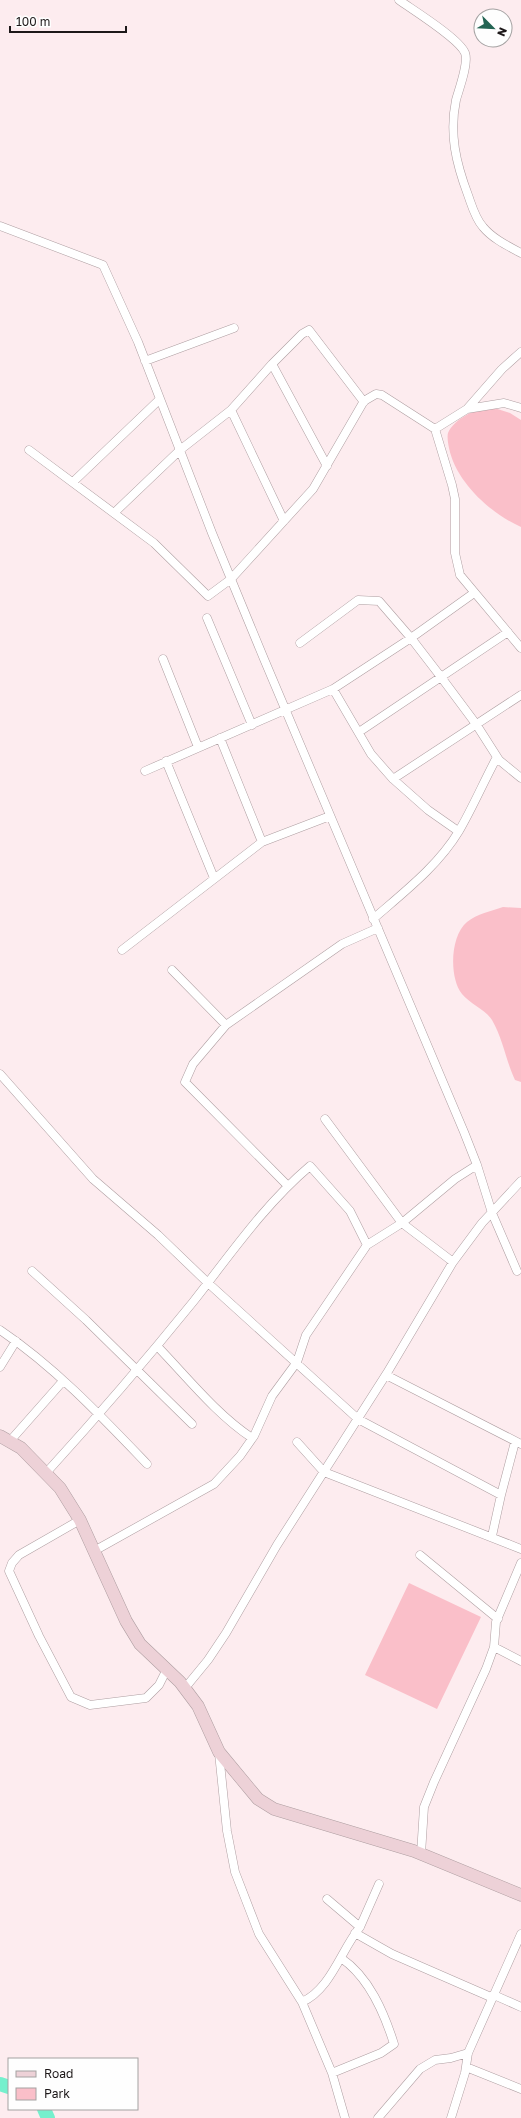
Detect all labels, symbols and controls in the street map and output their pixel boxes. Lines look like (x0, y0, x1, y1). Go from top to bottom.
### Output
scale bar (10, 8, 126, 34)
north arrow (473, 8, 513, 48)
text: 100 m (16, 14, 50, 29)
text: N (495, 26, 510, 39)
legend (8, 2058, 138, 2110)
text: Road (44, 2066, 73, 2081)
text: Park (44, 2086, 70, 2101)

